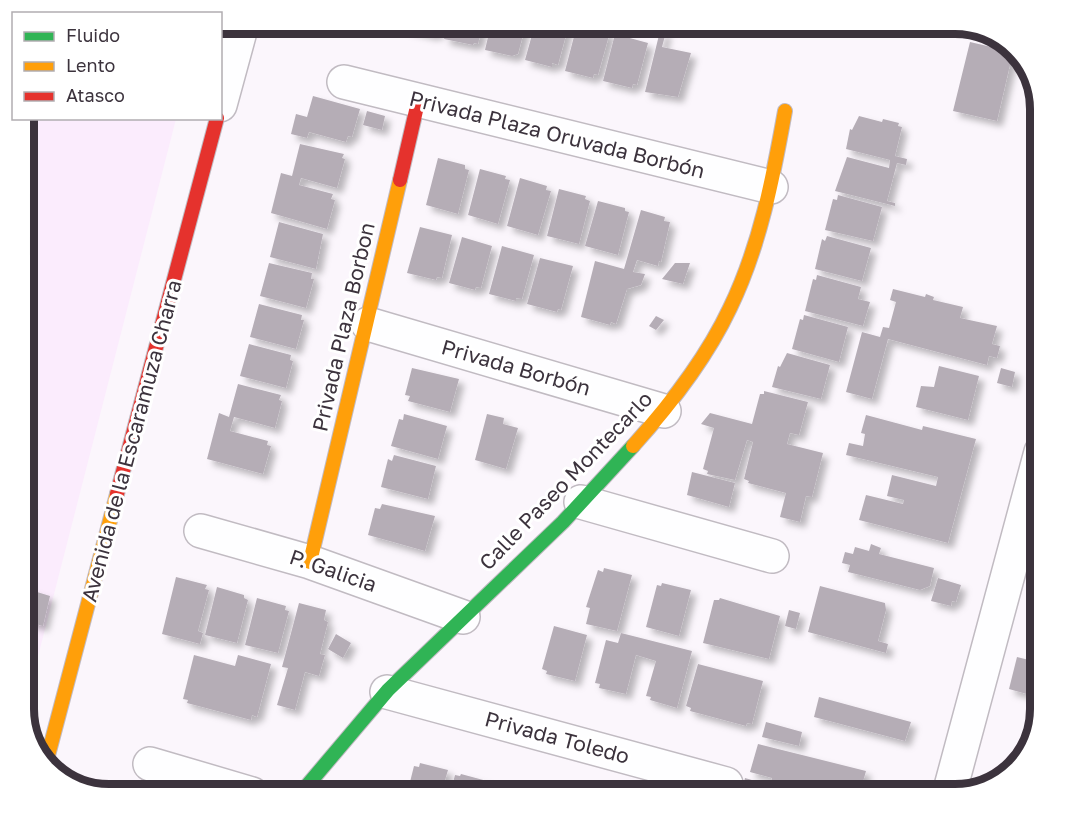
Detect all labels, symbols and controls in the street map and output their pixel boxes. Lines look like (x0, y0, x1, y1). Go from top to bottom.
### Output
legend (12, 12, 222, 120)
text: Fluido (66, 24, 120, 46)
text: Lento (66, 54, 115, 76)
text: Atasco (66, 84, 125, 106)
street label: Privada Plaza Oruvada Borbón (407, 85, 708, 183)
street label: Privada Plaza Borbon (306, 220, 380, 434)
street label: Avenida de la Escaramuza Charra (75, 277, 187, 605)
street label: Privada Borbón (439, 333, 594, 401)
street label: Calle Paseo Montecarlo (473, 386, 657, 575)
street label: P. Galicia (286, 543, 380, 597)
street label: Privada Toledo (482, 705, 632, 769)

